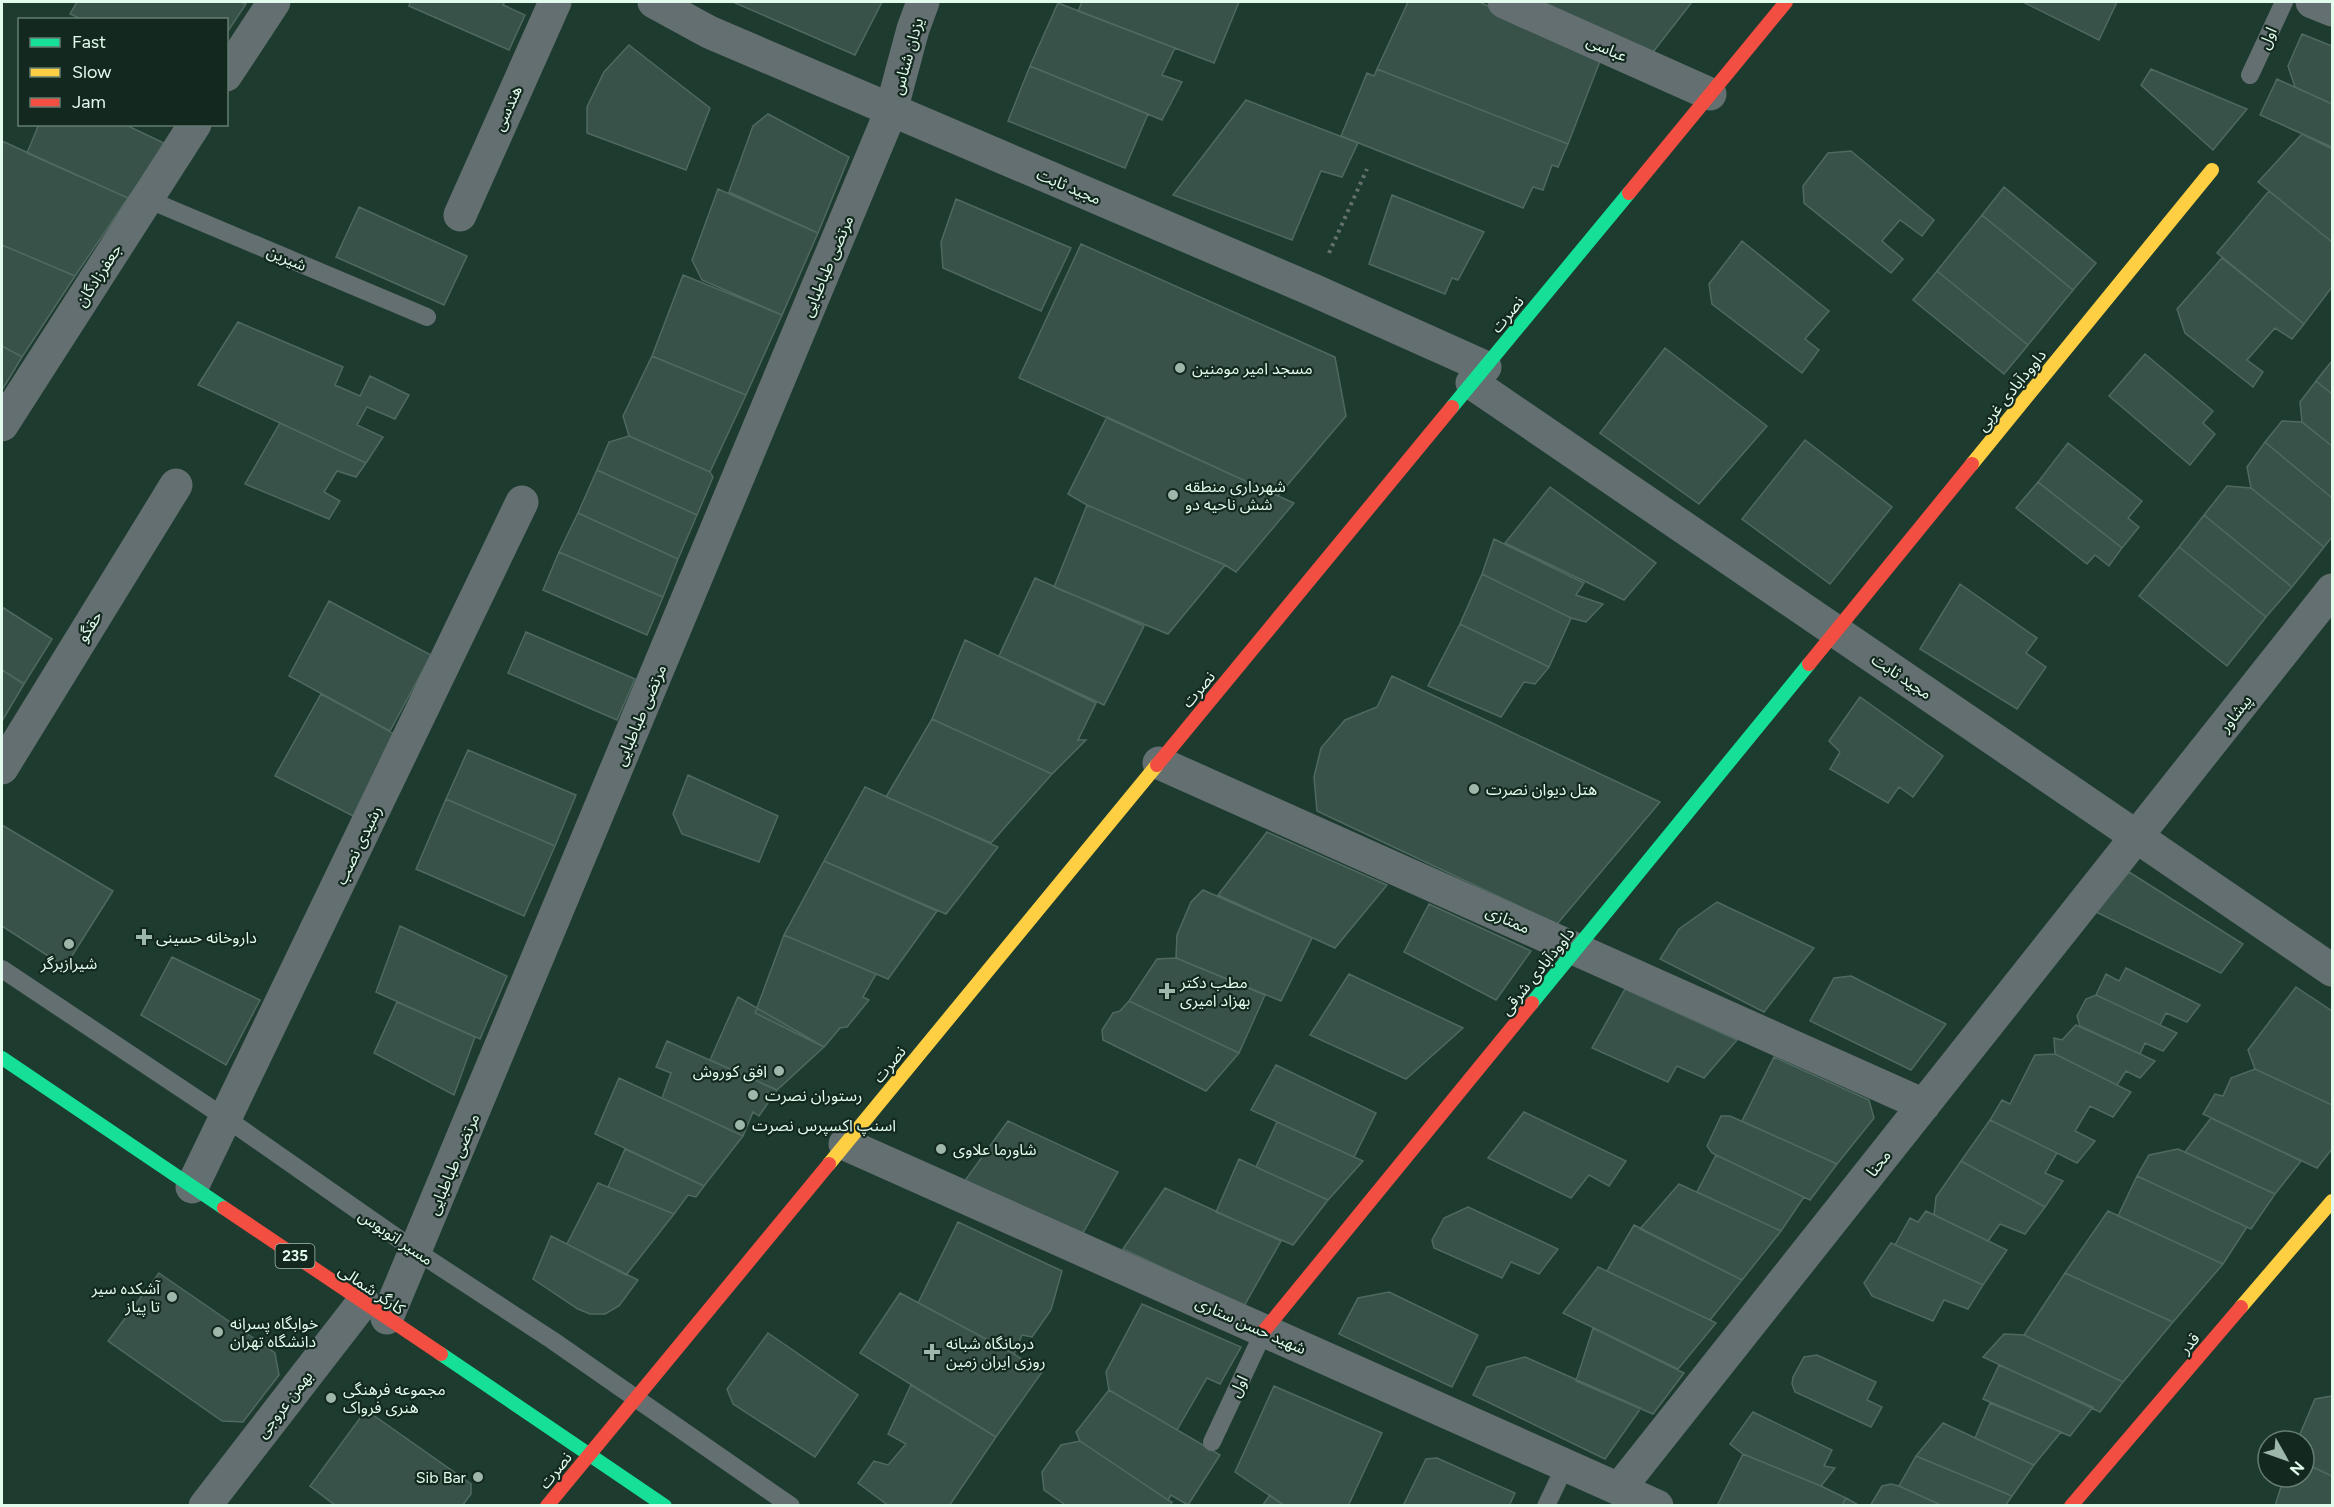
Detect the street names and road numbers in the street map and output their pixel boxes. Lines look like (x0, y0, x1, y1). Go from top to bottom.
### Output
street label: یزدان شناس (887, 16, 928, 97)
street label: اول (2254, 24, 2282, 53)
street label: عباسی (1584, 31, 1630, 66)
street label: هندسی (489, 83, 526, 134)
street label: مجید ثابت (1034, 164, 1104, 209)
street label: مرتضی طباطبایی (798, 213, 857, 320)
street label: جعفرزادگان (71, 240, 126, 310)
street label: شیرین (264, 242, 309, 275)
street label: نصرت (1487, 292, 1528, 337)
street label: داوودآبادی غربی (1973, 346, 2050, 435)
street label: حقگو (73, 607, 106, 645)
street label: مجید ثابت (1868, 649, 1935, 703)
street label: مرتضی طباطبایی (611, 662, 670, 769)
street label: نصرت (1178, 667, 1219, 711)
street label: پیشاور (2214, 691, 2257, 737)
street label: رشیدی نصب (331, 803, 386, 888)
street label: ممتازی (1483, 901, 1533, 938)
street label: داوودآبادی شرقی (1496, 924, 1578, 1019)
street label: نصرت (869, 1042, 910, 1087)
street label: مرتضی طباطبایی (424, 1111, 483, 1218)
street label: محنا (1862, 1146, 1895, 1180)
street label: مسیر اتوبوس (355, 1206, 437, 1269)
road number: 235 (276, 1244, 314, 1268)
street label: کارگر شمالی (335, 1260, 409, 1319)
street label: شهید حسن ستاری (1193, 1293, 1309, 1358)
street label: قدر (2174, 1329, 2204, 1358)
street label: بهمن عروجی (252, 1367, 317, 1442)
street label: اول (1225, 1372, 1253, 1401)
street label: نصرت (535, 1448, 576, 1493)

